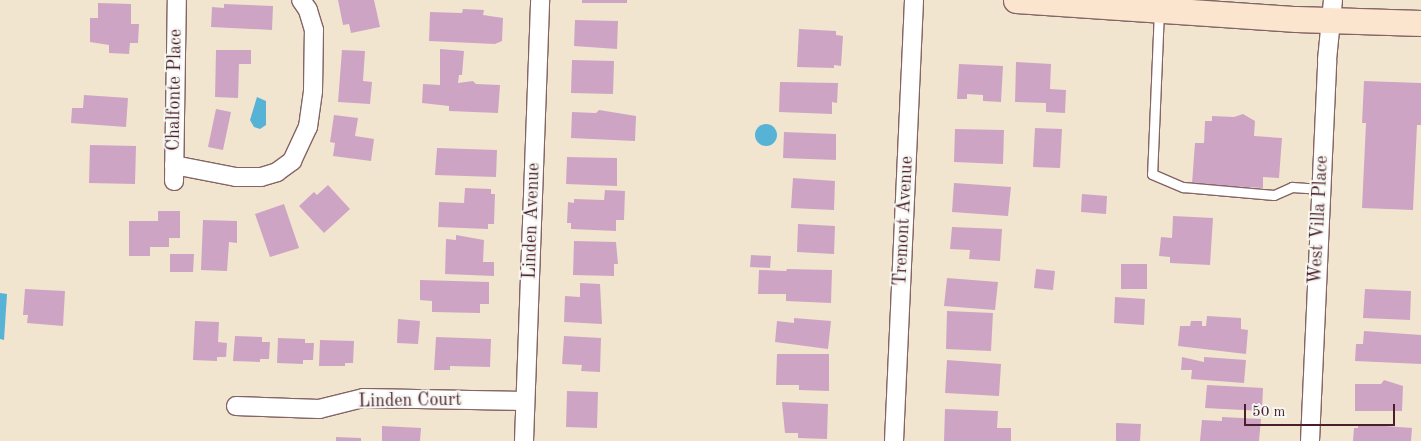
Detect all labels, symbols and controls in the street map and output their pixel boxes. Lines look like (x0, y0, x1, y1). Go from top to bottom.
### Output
street label: Chalfonte Place (163, 29, 187, 151)
street label: West Villa Place (1305, 155, 1333, 285)
street label: Tremont Avenue (890, 156, 918, 286)
street label: Linden Avenue (519, 163, 545, 279)
street label: Linden Court (358, 389, 462, 413)
scale bar (1246, 394, 1397, 426)
text: 50 m (1252, 405, 1286, 420)

